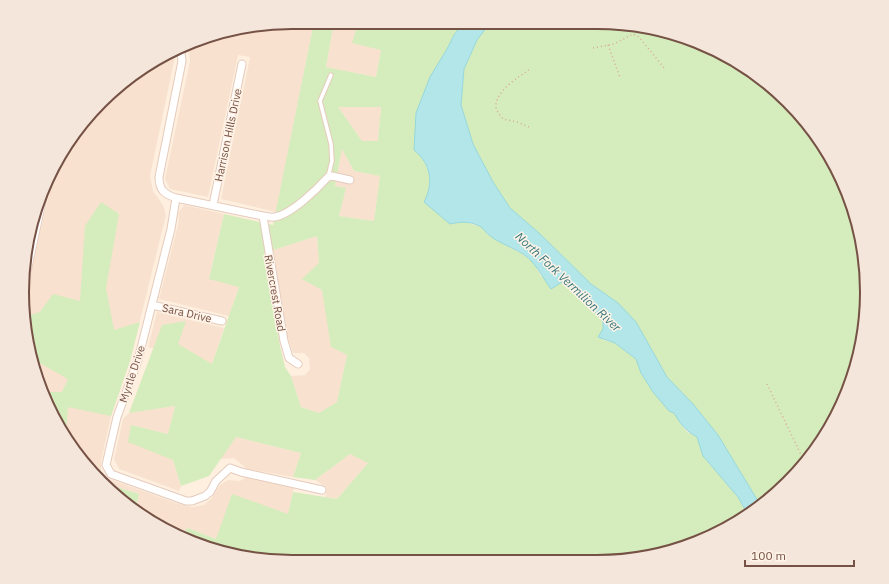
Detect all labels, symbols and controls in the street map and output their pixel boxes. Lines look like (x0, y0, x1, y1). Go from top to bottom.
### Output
street label: Harrison Hills Drive (211, 87, 245, 183)
water label: North Fork Vermilion River (512, 229, 625, 335)
street label: Rivercrest Road (261, 254, 289, 332)
street label: Sara Drive (161, 301, 213, 325)
street label: Myrtle Drive (116, 344, 148, 404)
scale bar (745, 542, 854, 568)
text: 100 m (751, 548, 786, 563)

